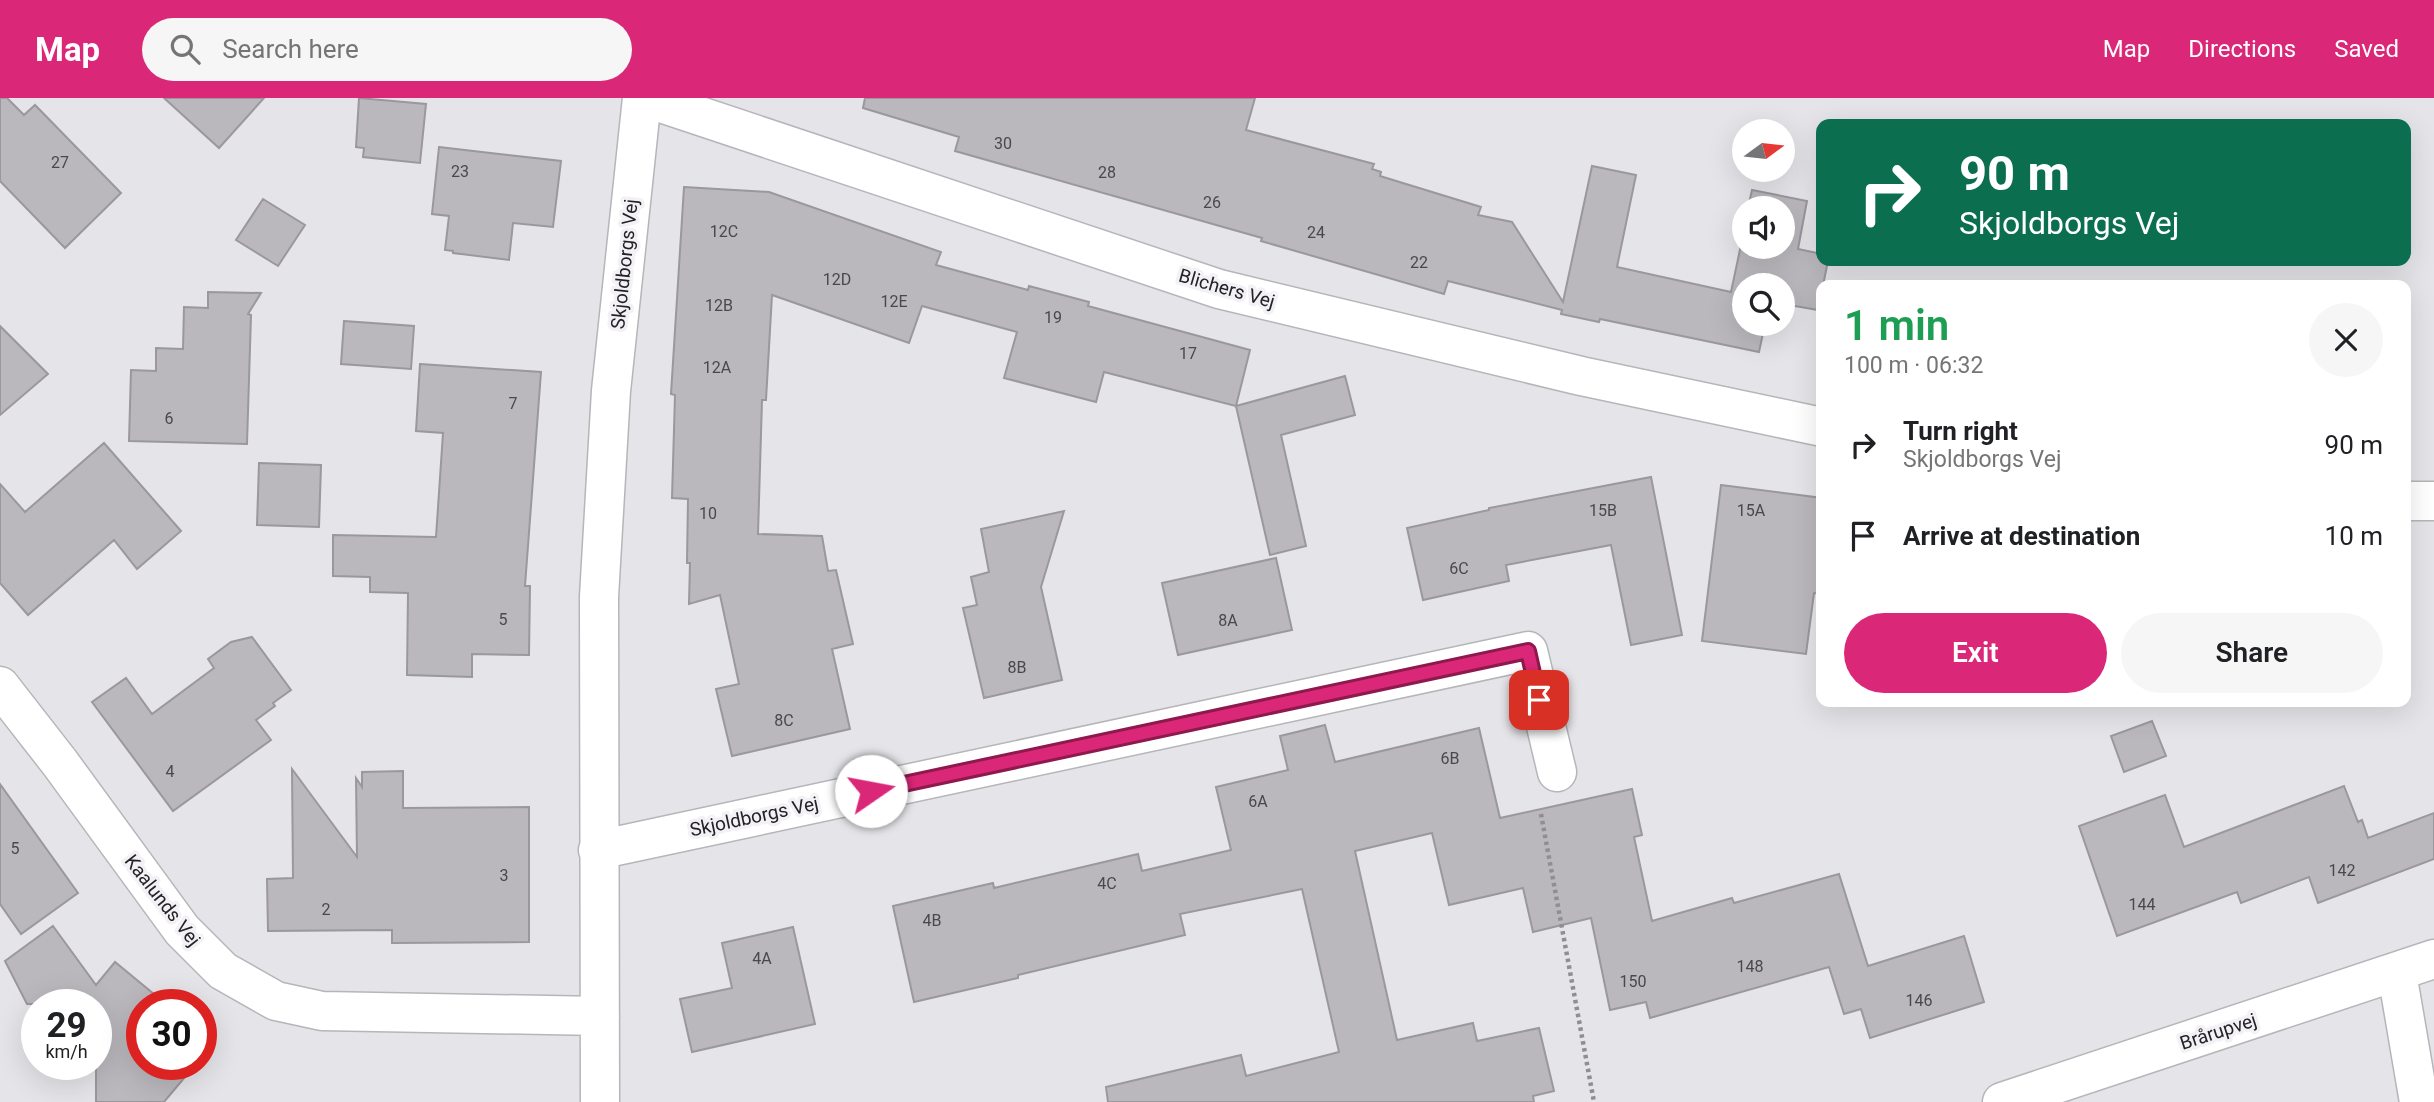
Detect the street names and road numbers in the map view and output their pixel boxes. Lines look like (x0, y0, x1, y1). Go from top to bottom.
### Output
street label: Skjoldborgs Vej (606, 198, 643, 330)
street label: Blichers Vej (1176, 264, 1278, 313)
street label: Skjoldborgs Vej (688, 792, 821, 841)
street label: Kaalunds Vej (120, 850, 205, 951)
street label: Brårupvej (2177, 1008, 2259, 1055)

